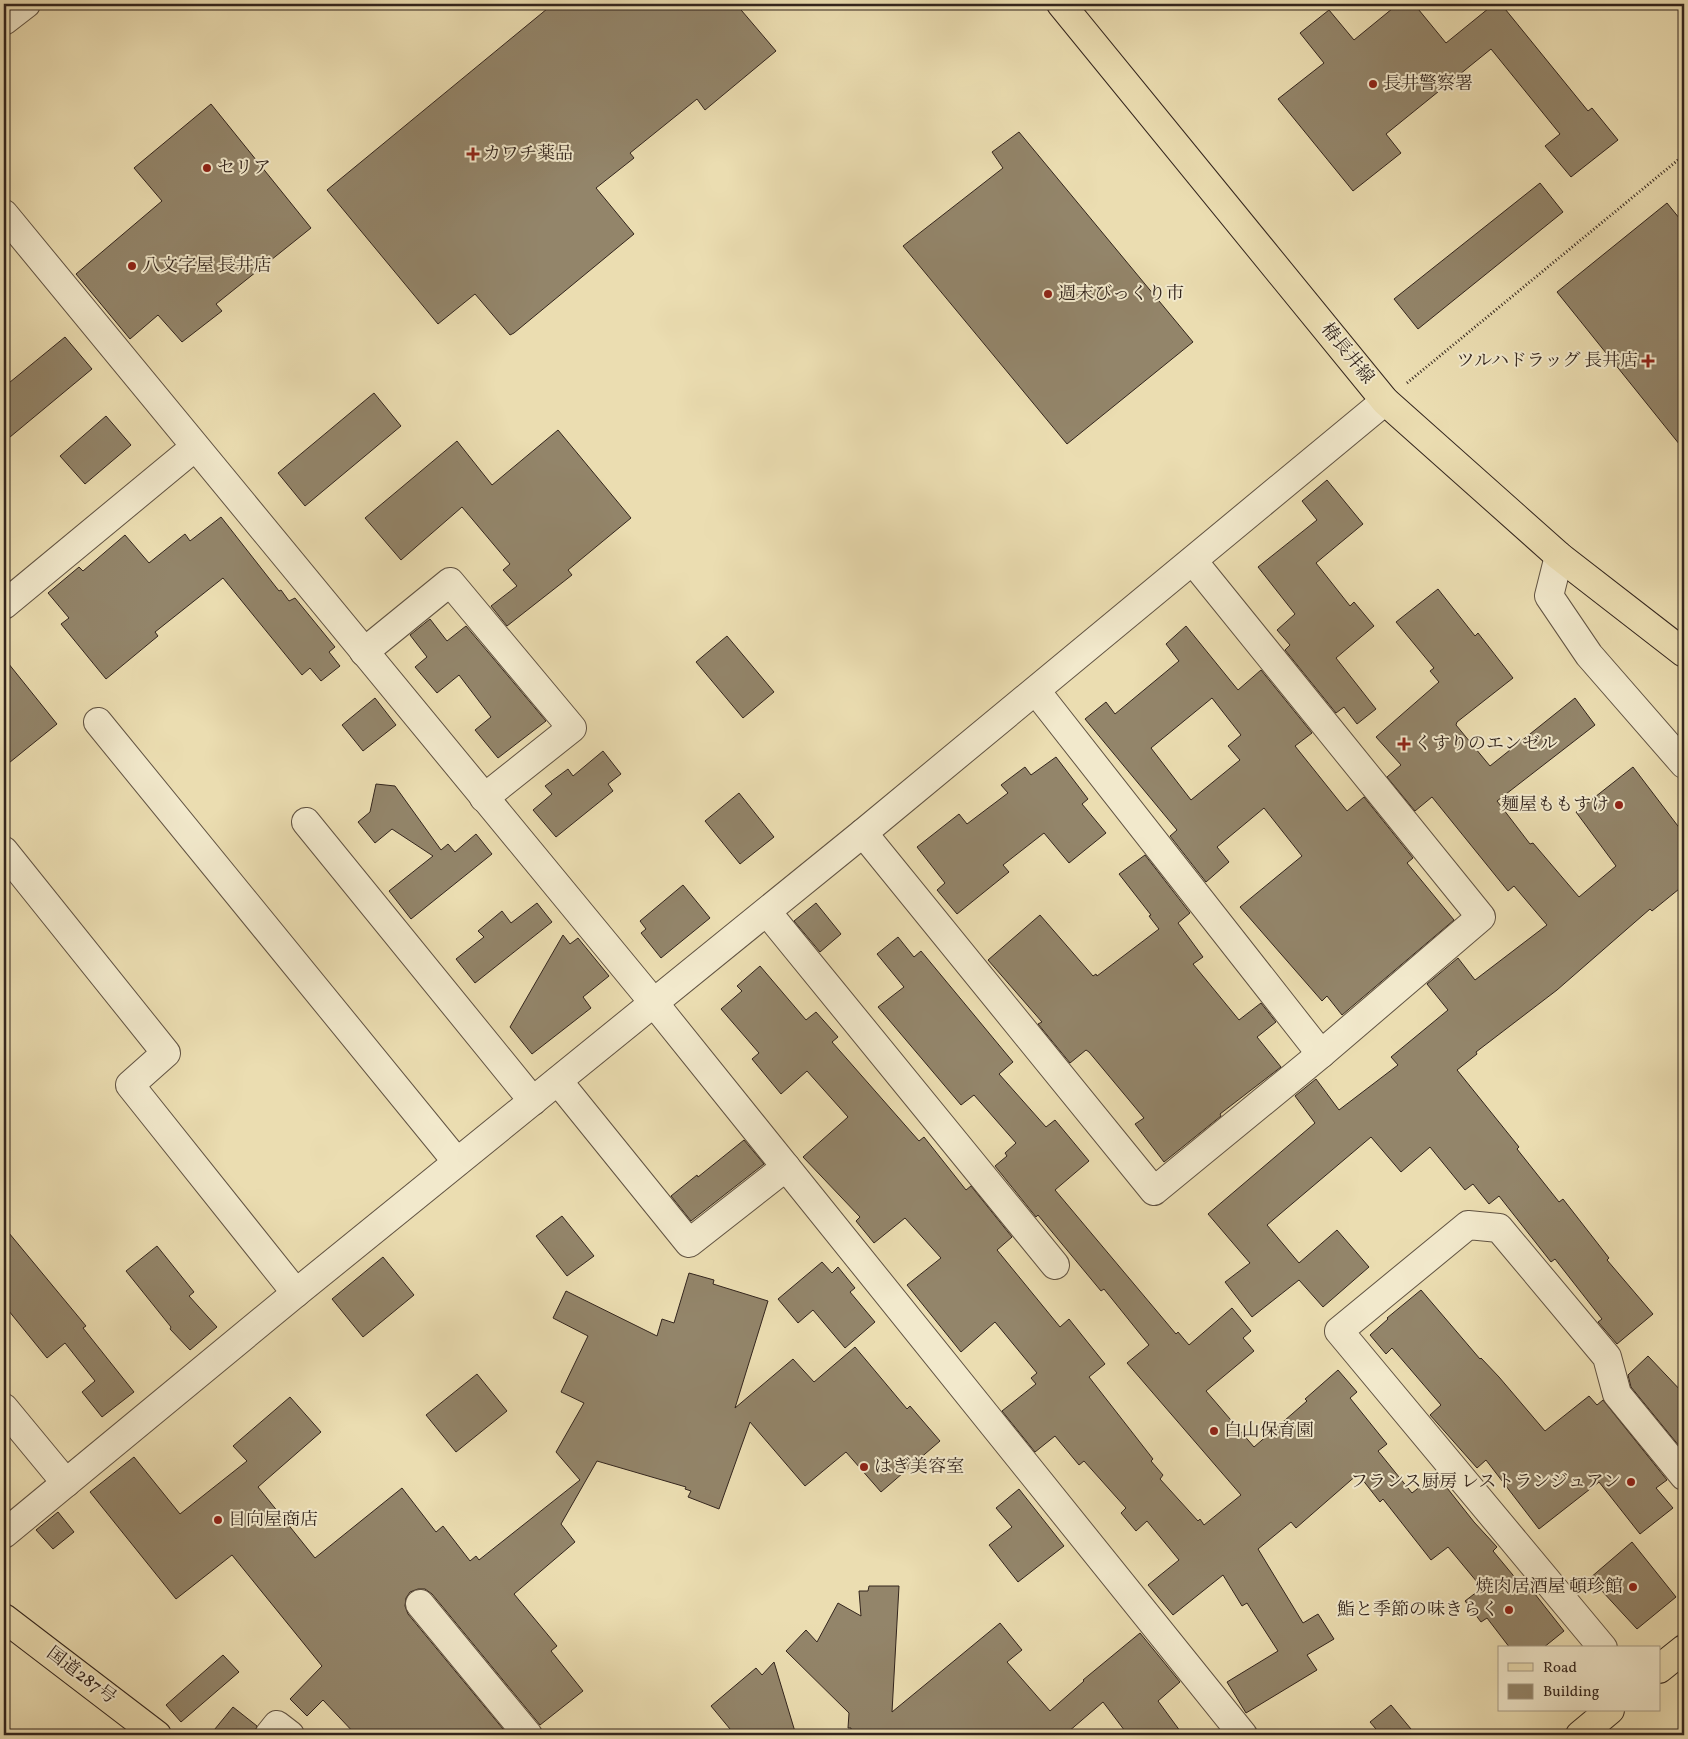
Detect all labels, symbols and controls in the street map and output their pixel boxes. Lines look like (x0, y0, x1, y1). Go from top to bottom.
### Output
place label: 長井警察署 (1383, 72, 1473, 97)
marker: 長井警察署 (1367, 78, 1379, 90)
place label: カワチ薬品 (483, 142, 573, 167)
marker: カワチ薬品 (467, 148, 479, 160)
place label: セリア (217, 156, 271, 181)
marker: セリア (201, 162, 213, 174)
place label: 八文字屋 長井店 (142, 254, 272, 279)
marker: 八文字屋 長井店 (126, 260, 138, 272)
place label: 週末びっくり市 (1058, 282, 1184, 307)
marker: 週末びっくり市 (1042, 288, 1054, 300)
street label: 椿長井線 (1315, 318, 1379, 390)
place label: ツルハドラッグ 長井店 (1456, 349, 1638, 374)
marker: ツルハドラッグ 長井店 (1642, 355, 1654, 367)
place label: くすりのエンゼル (1414, 732, 1558, 757)
marker: くすりのエンゼル (1398, 738, 1410, 750)
place label: 麺屋ももすけ (1501, 793, 1609, 818)
marker: 麺屋ももすけ (1613, 799, 1625, 811)
place label: 白山保育園 (1224, 1419, 1314, 1444)
marker: 白山保育園 (1208, 1425, 1220, 1437)
place label: はぎ美容室 (874, 1455, 964, 1480)
marker: はぎ美容室 (858, 1461, 870, 1473)
place label: フランス厨房 レストランジュアン (1350, 1470, 1621, 1495)
marker: フランス厨房 レストランジュアン (1625, 1476, 1637, 1488)
place label: 日向屋商店 (228, 1508, 318, 1533)
marker: 日向屋商店 (212, 1514, 224, 1526)
place label: 焼肉居酒屋 頓珍館 (1475, 1575, 1623, 1600)
marker: 焼肉居酒屋 頓珍館 (1627, 1581, 1639, 1593)
place label: 鮨と季節の味きらく (1337, 1598, 1499, 1623)
marker: 鮨と季節の味きらく (1503, 1604, 1515, 1616)
street label: 国道287号 (41, 1641, 121, 1711)
legend (1498, 1646, 1660, 1712)
text: Road (1543, 1658, 1577, 1679)
text: Building (1543, 1682, 1600, 1703)

